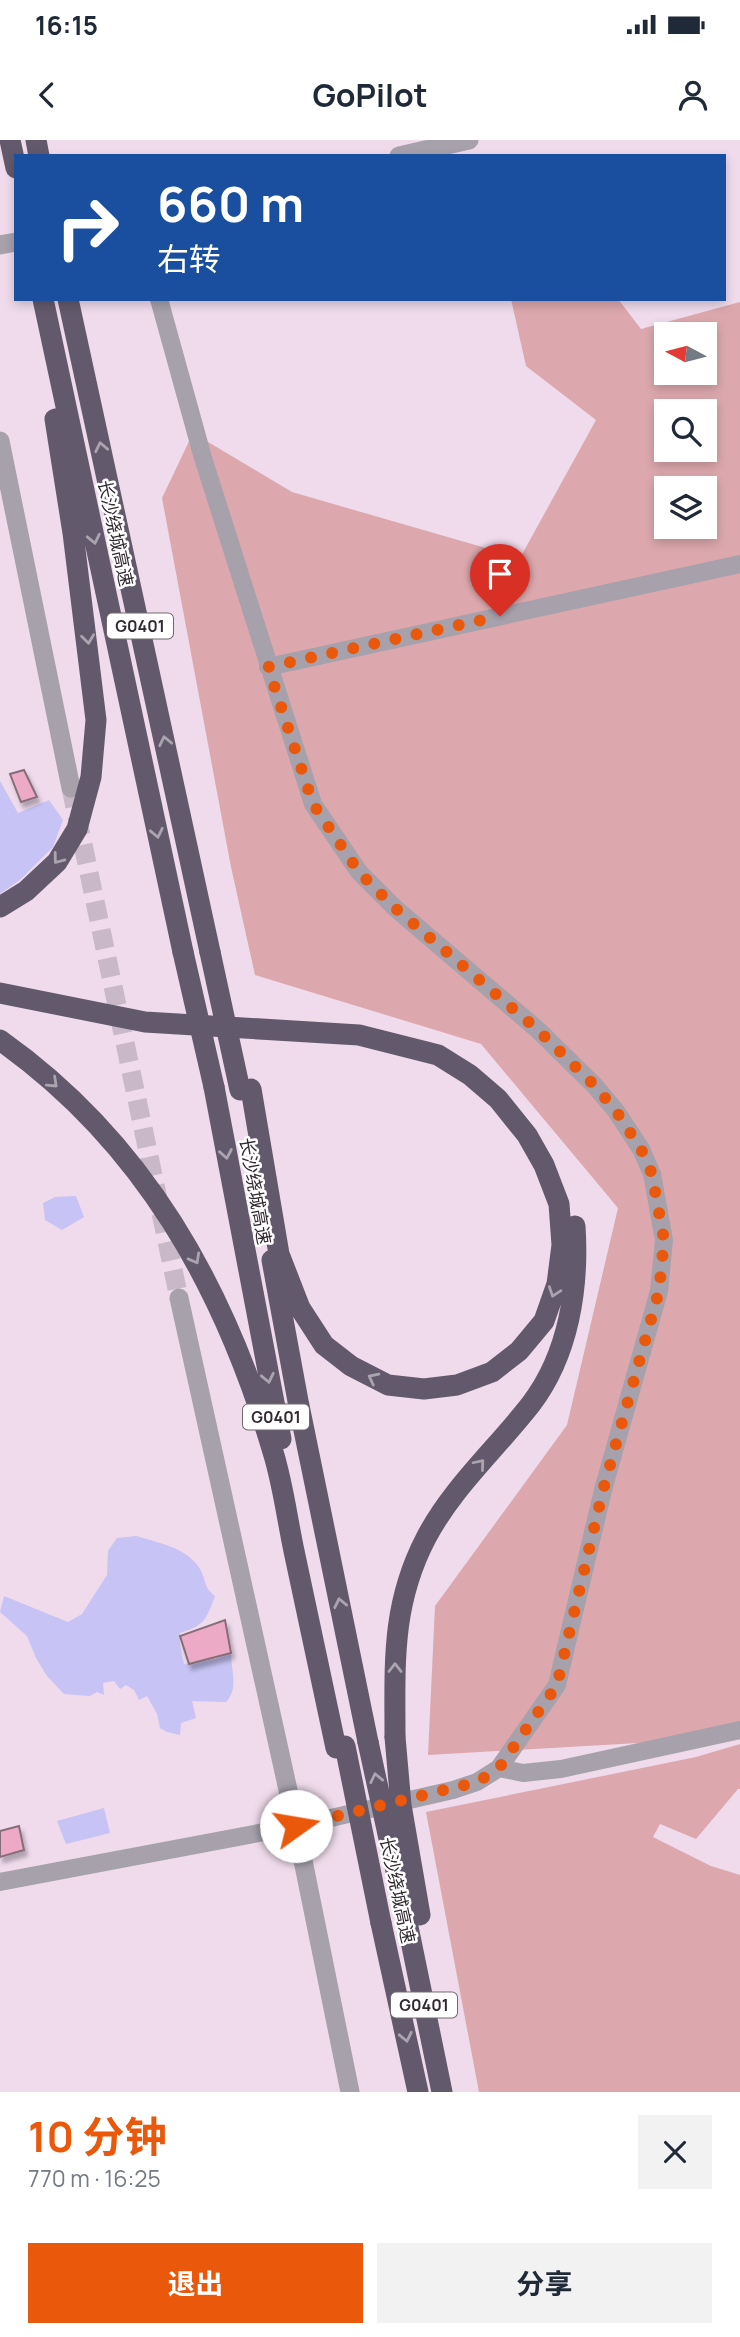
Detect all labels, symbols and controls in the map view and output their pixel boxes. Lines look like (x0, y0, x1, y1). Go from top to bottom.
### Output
text: 16:15 (35, 7, 98, 43)
text: GoPilot (312, 73, 428, 117)
icon: back (28, 76, 66, 114)
icon: person (674, 76, 712, 114)
text: 660 m (157, 170, 304, 237)
icon: right (42, 182, 133, 273)
text: 右转 (157, 237, 221, 281)
north arrow (654, 322, 718, 385)
map controls (654, 322, 717, 539)
button: search (654, 399, 717, 462)
one-way arrow (94, 441, 109, 453)
button: layers (654, 476, 717, 539)
street label: 长沙绕城高速 (93, 478, 139, 588)
one-way arrow (86, 533, 101, 545)
pin (470, 544, 530, 616)
icon: arrive (481, 555, 519, 593)
road number: G0401 (107, 614, 173, 639)
one-way arrow (80, 634, 95, 645)
one-way arrow (159, 735, 174, 747)
one-way arrow (149, 827, 164, 839)
one-way arrow (54, 851, 66, 863)
one-way arrow (45, 1075, 58, 1087)
street label: 长沙绕城高速 (235, 1136, 277, 1246)
one-way arrow (218, 1148, 233, 1160)
one-way arrow (187, 1252, 200, 1265)
one-way arrow (548, 1285, 562, 1298)
one-way arrow (259, 1372, 274, 1384)
one-way arrow (368, 1372, 380, 1386)
road number: G0401 (243, 1404, 309, 1429)
one-way arrow (472, 1459, 484, 1472)
one-way arrow (333, 1597, 348, 1609)
one-way arrow (387, 1663, 403, 1673)
one-way arrow (370, 1772, 385, 1784)
position arrow (259, 1789, 333, 1863)
street label: 长沙绕城高速 (375, 1835, 421, 1945)
road number: G0401 (391, 1993, 457, 2018)
one-way arrow (398, 2031, 413, 2043)
text: 10 分钟 (28, 2107, 166, 2165)
button: close (638, 2115, 712, 2189)
text: 770 m · 16:25 (28, 2162, 161, 2194)
button: 退出 (28, 2243, 363, 2323)
button: 分享 (377, 2243, 712, 2323)

